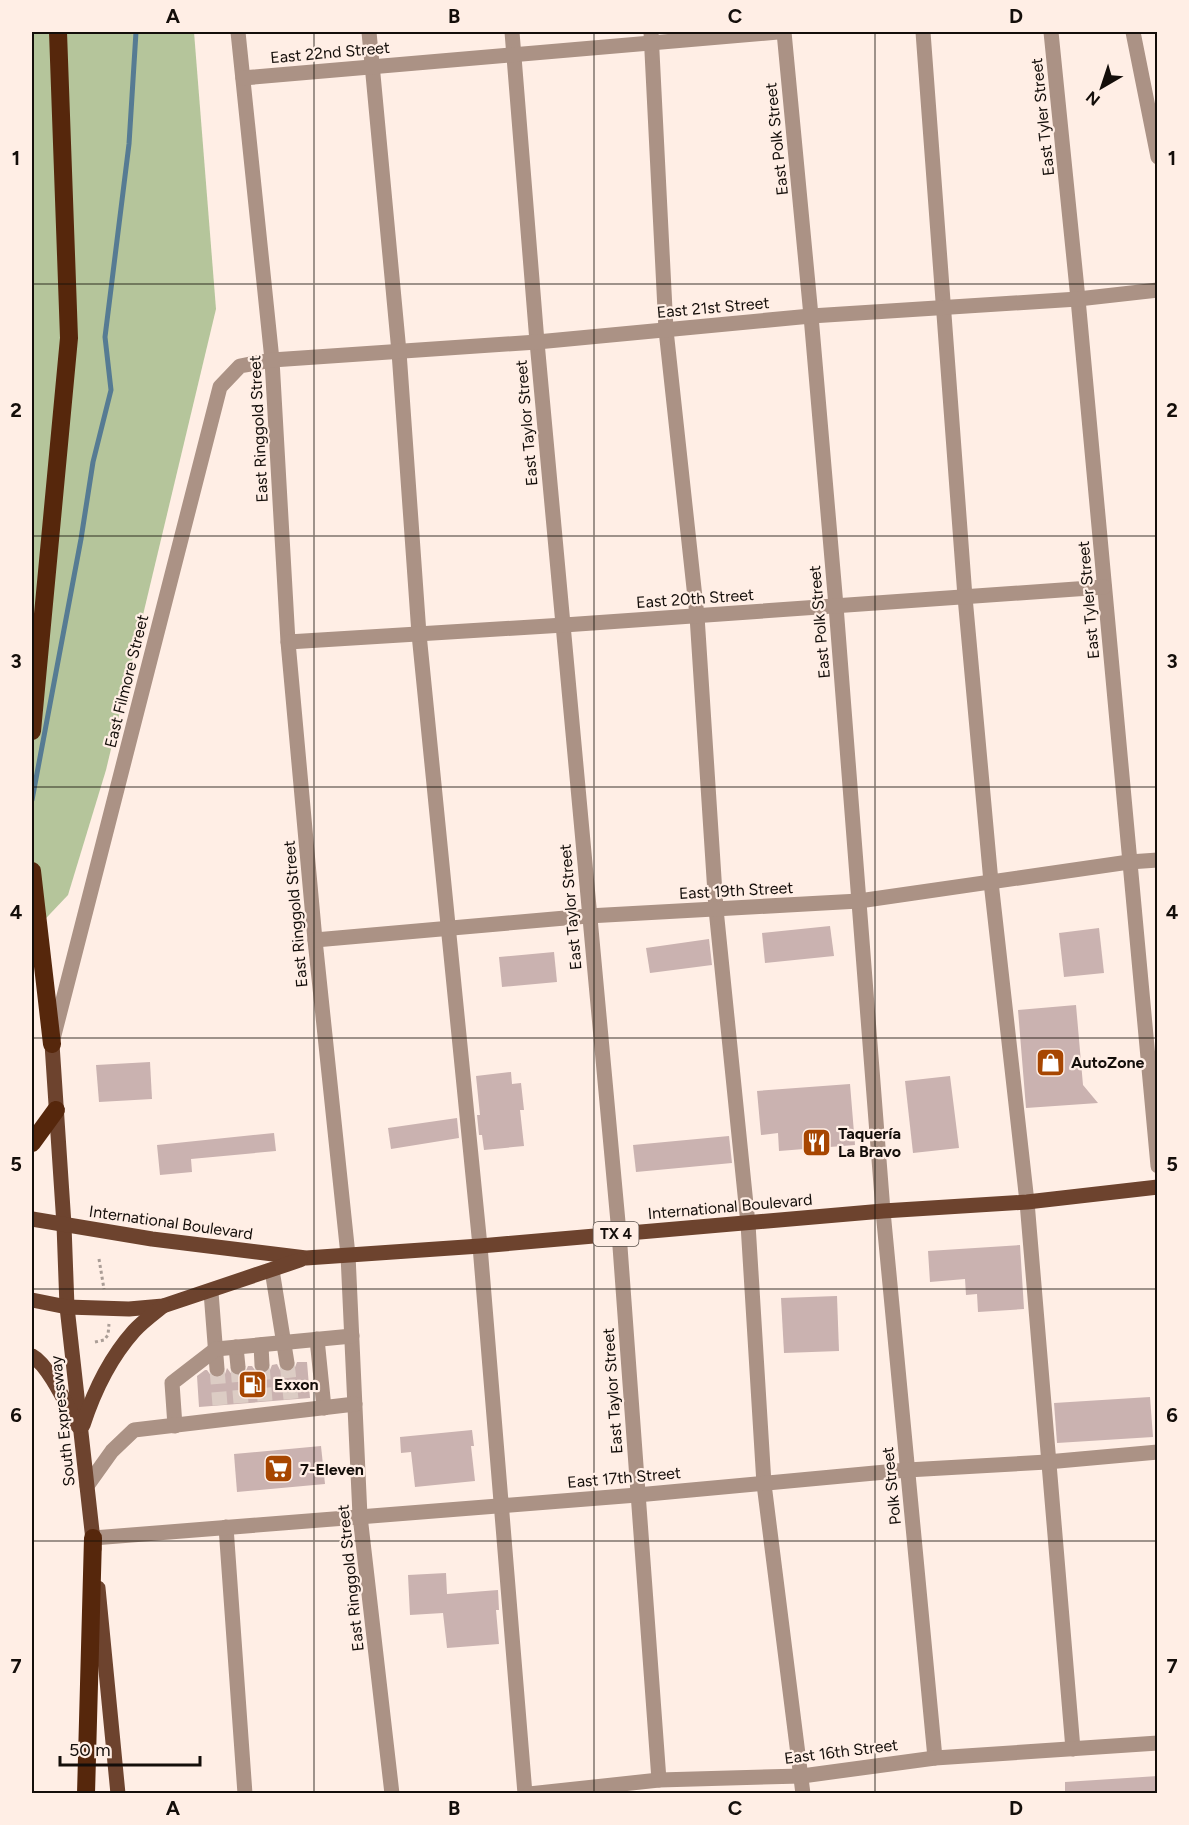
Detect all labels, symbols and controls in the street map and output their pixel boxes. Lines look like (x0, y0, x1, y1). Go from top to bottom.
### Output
text: A (166, 4, 181, 28)
text: B (448, 4, 460, 28)
text: C (728, 4, 742, 28)
text: D (1009, 4, 1023, 28)
street label: East 22nd Street (269, 38, 391, 67)
street label: East Tyler Street (1027, 57, 1058, 177)
north arrow (1072, 57, 1132, 117)
street label: East Polk Street (761, 82, 792, 196)
text: N (1082, 87, 1104, 110)
text: 1 (12, 146, 20, 170)
text: 1 (1168, 146, 1176, 170)
street label: East 21st Street (656, 293, 770, 322)
street label: East Ringgold Street (245, 355, 272, 503)
street label: East Taylor Street (512, 359, 541, 487)
text: 2 (10, 398, 22, 422)
text: 2 (1166, 398, 1178, 422)
street label: East Tyler Street (1074, 540, 1103, 660)
street label: East Polk Street (805, 565, 834, 679)
street label: East 20th Street (636, 585, 755, 612)
street label: East Filmore Street (101, 612, 152, 750)
text: 3 (10, 649, 22, 673)
text: 3 (1166, 649, 1178, 673)
street label: East Ringgold Street (280, 840, 311, 988)
street label: East Taylor Street (556, 843, 585, 971)
street label: East 19th Street (678, 878, 794, 903)
text: 4 (10, 900, 23, 924)
text: 4 (1166, 900, 1179, 924)
shop icon: AutoZone (1034, 1046, 1066, 1078)
place label: AutoZone (1071, 1053, 1145, 1072)
place label: Taquería La Bravo (838, 1124, 901, 1161)
restaurant icon: Taquería La Bravo (801, 1126, 833, 1158)
text: 5 (10, 1152, 22, 1176)
text: 5 (1166, 1152, 1178, 1176)
street label: International Boulevard (647, 1190, 813, 1223)
street label: International Boulevard (88, 1202, 254, 1243)
road number: TX 4 (594, 1222, 638, 1246)
street label: East Taylor Street (599, 1327, 626, 1455)
street label: South Expressway (46, 1354, 79, 1487)
fuel station icon: Exxon (237, 1368, 269, 1400)
place label: Exxon (274, 1375, 319, 1394)
text: 6 (10, 1403, 22, 1427)
text: 6 (1166, 1403, 1178, 1427)
street label: Polk Street (878, 1446, 905, 1526)
supermarket icon: 7-Eleven (263, 1453, 295, 1485)
place label: 7-Eleven (300, 1460, 364, 1479)
street label: East 17th Street (566, 1463, 682, 1492)
street label: East Ringgold Street (333, 1504, 368, 1652)
text: 7 (10, 1654, 22, 1678)
text: 7 (1166, 1654, 1178, 1678)
scale bar (60, 1729, 200, 1767)
street label: East 16th Street (783, 1735, 899, 1768)
text: 50 m (69, 1739, 111, 1761)
text: A (166, 1796, 181, 1820)
text: B (448, 1796, 460, 1820)
text: C (728, 1796, 742, 1820)
text: D (1009, 1796, 1023, 1820)

